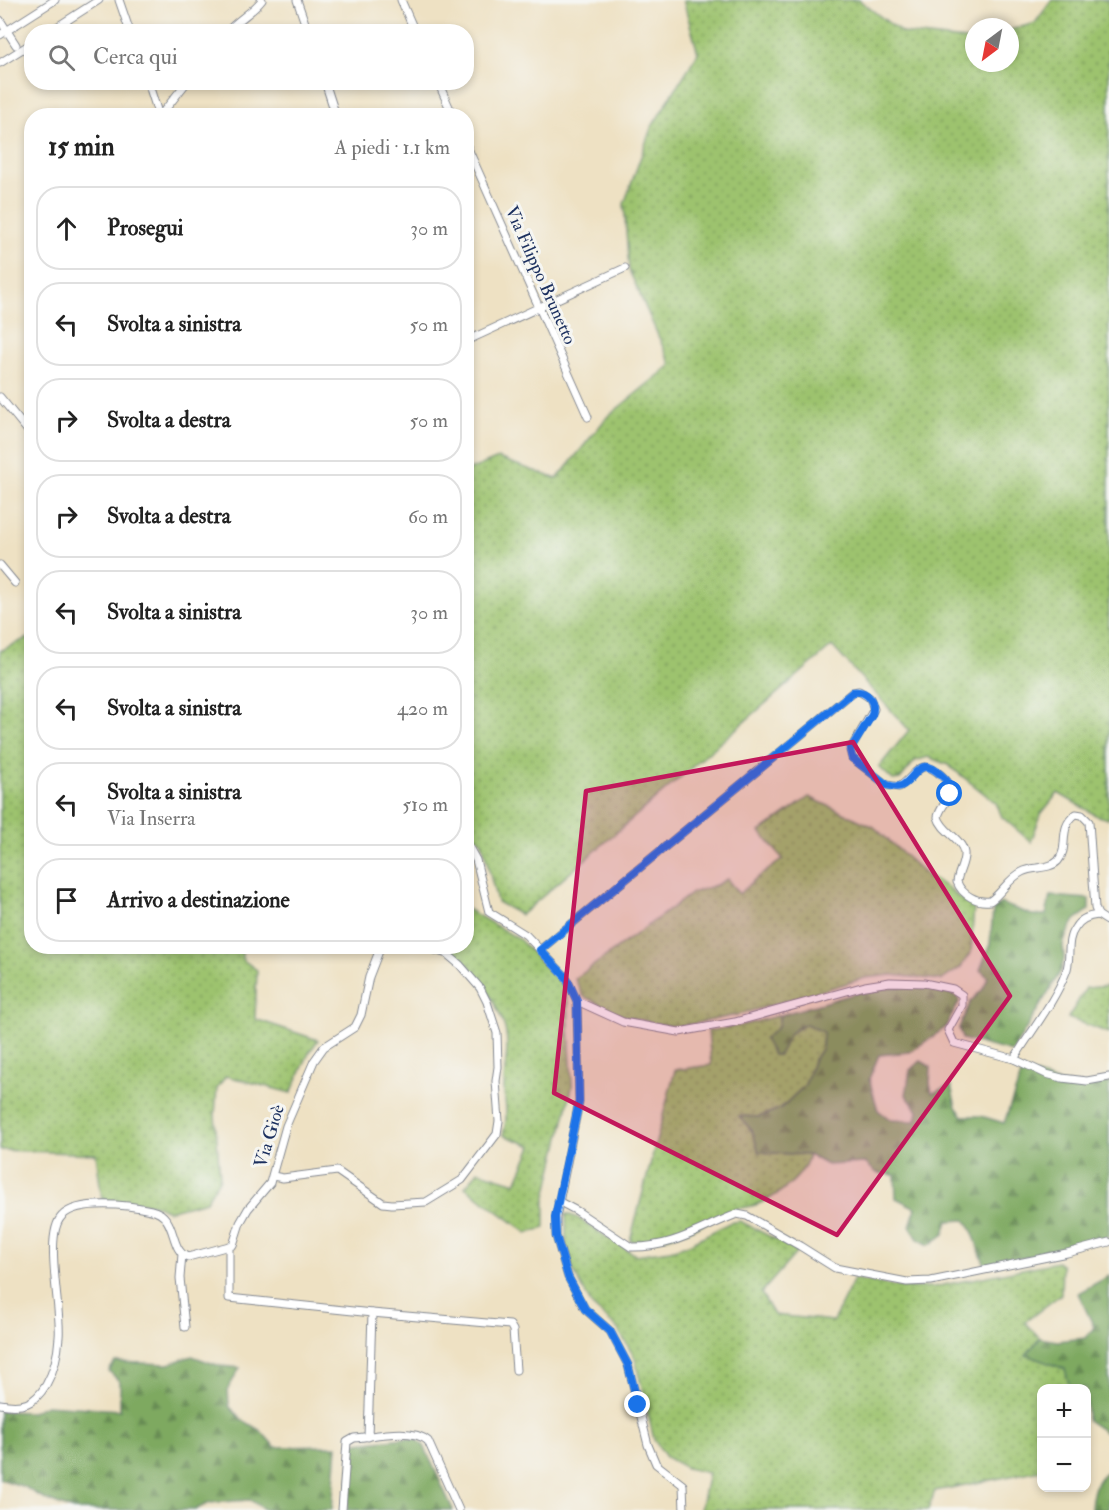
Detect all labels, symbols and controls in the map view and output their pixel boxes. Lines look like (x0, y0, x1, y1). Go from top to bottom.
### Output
north arrow (965, 18, 1019, 72)
search box (24, 24, 474, 90)
icon: search (45, 41, 78, 74)
text: Cerca qui (93, 43, 178, 71)
text: 15 min (48, 131, 115, 163)
text: A piedi · 1.1 km (335, 135, 450, 160)
street label: Via Filippo Brunetto (500, 202, 582, 348)
icon: ahead (50, 212, 83, 245)
text: Prosegui (107, 214, 183, 242)
text: 30 m (410, 216, 448, 241)
icon: left (50, 308, 83, 341)
text: Svolta a sinistra (107, 310, 241, 338)
text: 50 m (409, 312, 448, 337)
icon: right (50, 404, 83, 437)
text: Svolta a destra (107, 406, 231, 434)
text: 50 m (409, 408, 448, 433)
icon: right (50, 500, 83, 533)
text: Svolta a destra (107, 502, 231, 530)
text: 60 m (408, 504, 448, 529)
icon: left (50, 596, 83, 629)
text: Svolta a sinistra (107, 598, 241, 626)
text: 30 m (410, 600, 448, 625)
icon: left (50, 692, 83, 725)
text: Svolta a sinistra (107, 694, 241, 722)
text: 420 m (397, 696, 448, 721)
text: Svolta a sinistra (107, 778, 241, 806)
route start (936, 780, 962, 806)
icon: left (50, 788, 83, 821)
text: 510 m (402, 792, 448, 817)
text: Via Inserra (107, 806, 196, 831)
icon: arrive (50, 884, 83, 917)
text: Arrivo a destinazione (107, 886, 290, 914)
street label: Via Gioè (249, 1101, 290, 1170)
map controls (1037, 1384, 1091, 1492)
button: + (1037, 1384, 1091, 1438)
route end (624, 1391, 650, 1417)
button: − (1037, 1438, 1091, 1492)

